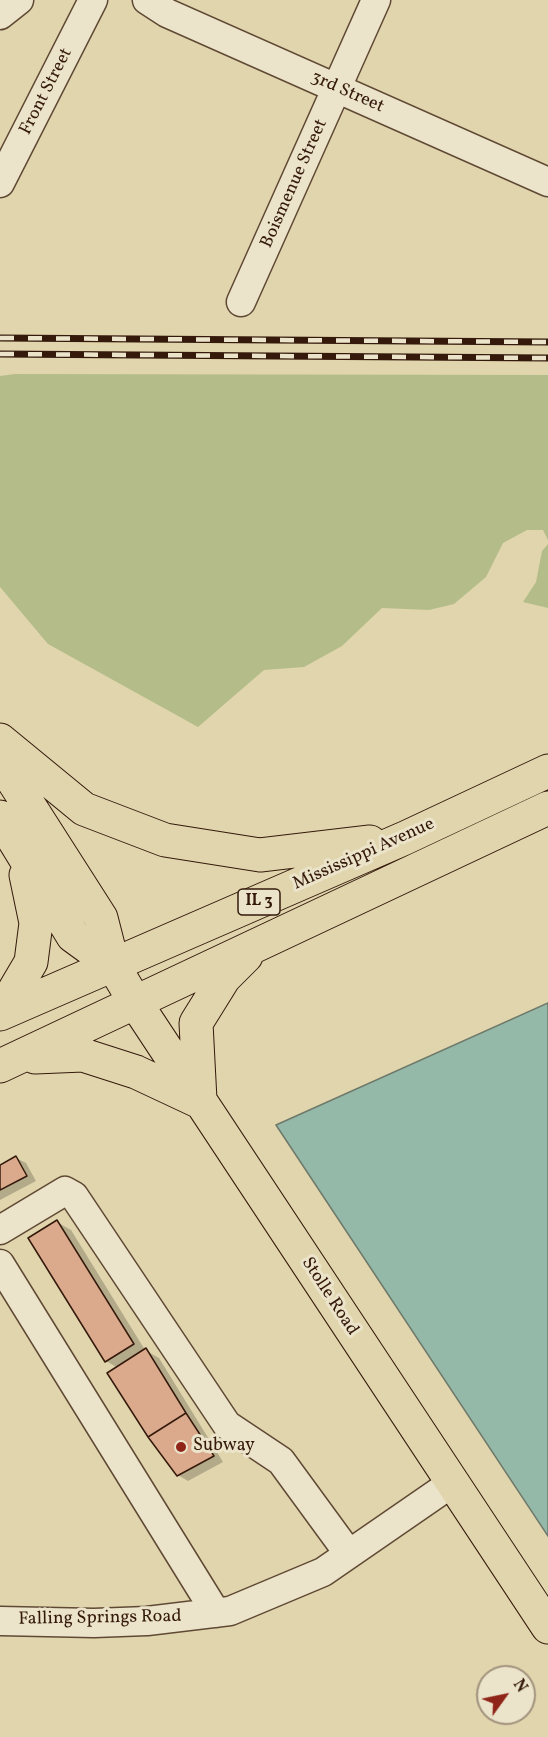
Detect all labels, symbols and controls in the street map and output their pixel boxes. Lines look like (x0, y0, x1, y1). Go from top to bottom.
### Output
street label: Front Street (16, 45, 78, 139)
street label: 3rd Street (307, 67, 387, 119)
street label: Boismenue Street (257, 116, 333, 252)
street label: Mississippi Avenue (290, 814, 438, 896)
road number: IL 3 (238, 889, 280, 915)
street label: Stolle Road (296, 1254, 362, 1340)
place label: Subway (193, 1436, 255, 1458)
marker: Subway (174, 1440, 188, 1454)
street label: Falling Springs Road (18, 1607, 182, 1631)
north arrow (476, 1665, 536, 1725)
text: N (507, 1675, 532, 1697)

